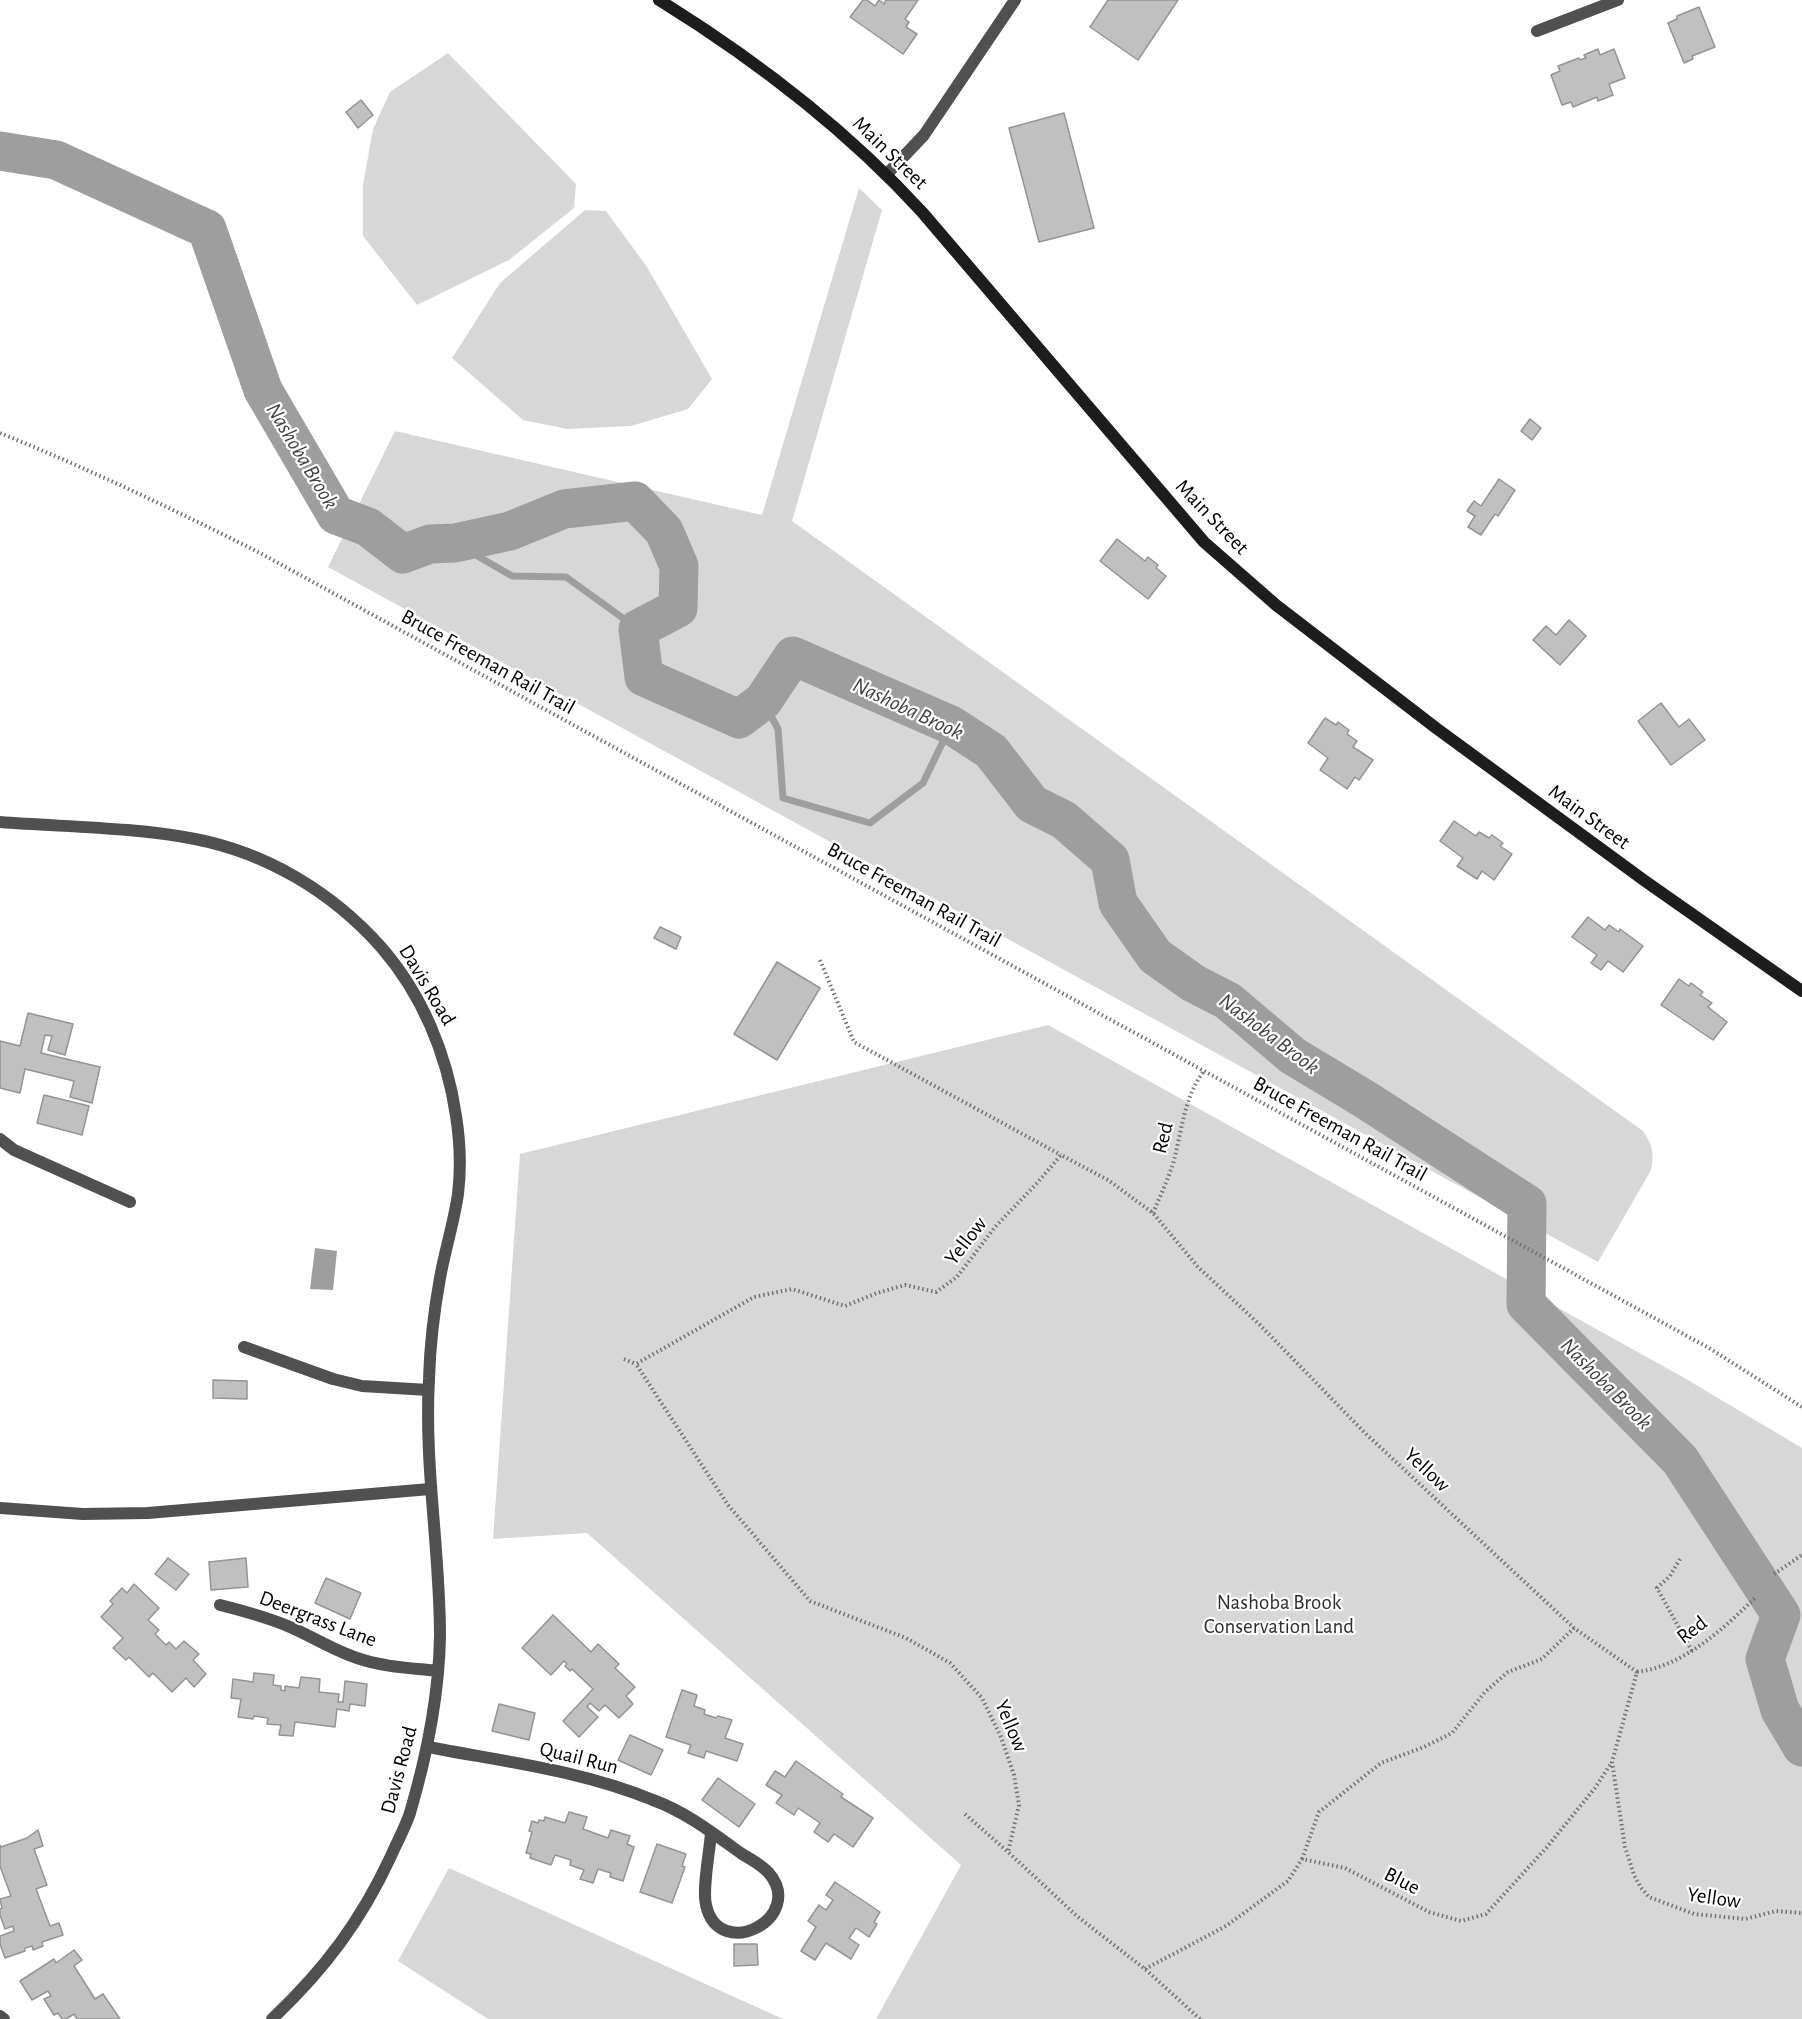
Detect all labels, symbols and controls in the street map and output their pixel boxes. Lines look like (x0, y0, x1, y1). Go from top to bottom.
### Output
street label: Main Street (847, 111, 933, 195)
water label: Nashoba Brook (260, 398, 344, 514)
street label: Main Street (1170, 474, 1254, 560)
street label: Bruce Freeman Rail Trail (397, 604, 579, 720)
water label: Nashoba Brook (849, 672, 967, 746)
street label: Main Street (1543, 779, 1635, 855)
street label: Bruce Freeman Rail Trail (823, 837, 1005, 953)
street label: Davis Road (393, 940, 461, 1030)
water label: Nashoba Brook (1214, 988, 1324, 1080)
street label: Bruce Freeman Rail Trail (1249, 1071, 1431, 1187)
street label: Red (1147, 1120, 1179, 1156)
street label: Yellow (939, 1212, 993, 1270)
water label: Nashoba Brook (1555, 1333, 1657, 1435)
street label: Yellow (1399, 1442, 1455, 1498)
street label: Deergrass Lane (256, 1585, 380, 1653)
park label: Nashoba Brook Conservation Land (1204, 1590, 1354, 1640)
street label: Red (1672, 1610, 1712, 1650)
street label: Yellow (989, 1696, 1033, 1756)
street label: Davis Road (375, 1723, 423, 1817)
street label: Quail Run (537, 1736, 621, 1780)
street label: Blue (1380, 1861, 1424, 1901)
street label: Yellow (1686, 1882, 1742, 1914)

